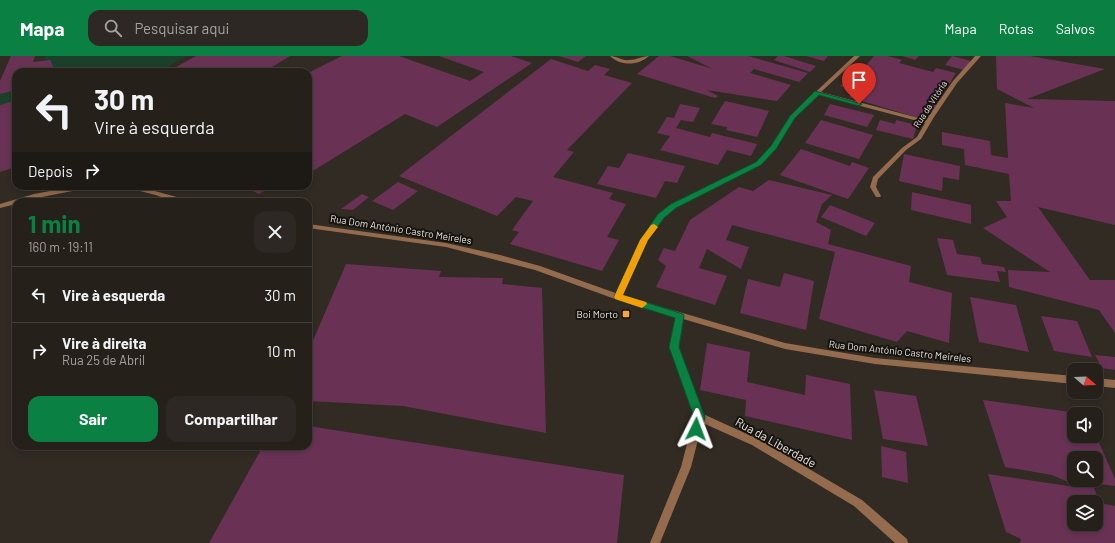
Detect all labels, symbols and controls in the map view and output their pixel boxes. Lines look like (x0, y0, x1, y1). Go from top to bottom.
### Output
search box (88, 10, 368, 46)
text: Mapa (20, 17, 64, 40)
icon: search (102, 17, 124, 39)
text: Pesquisar aqui (134, 19, 229, 37)
text: Mapa (945, 20, 977, 37)
text: Rotas (999, 20, 1034, 37)
text: Salvos (1056, 20, 1095, 37)
pin (842, 63, 876, 104)
icon: arrive (848, 69, 870, 91)
street label: Rua da Vitória (911, 78, 949, 130)
text: 30 m (94, 82, 154, 116)
icon: left (28, 84, 80, 136)
text: Vire à esquerda (94, 116, 214, 138)
icon: right (81, 160, 103, 182)
text: Depois (28, 162, 73, 180)
text: 1 min (28, 209, 81, 238)
button: close (254, 211, 296, 253)
street label: Rua Dom António Castro Meireles (329, 212, 473, 246)
text: 160 m · 19:11 (28, 239, 93, 255)
icon: left (28, 284, 50, 306)
text: Vire à esquerda (62, 286, 165, 304)
text: 30 m (264, 286, 296, 304)
place label: Boi Morto (576, 308, 618, 320)
marker: Boi Morto (621, 309, 631, 319)
text: Vire à direita (62, 334, 146, 352)
street label: Rua Dom António Castro Meireles (828, 338, 972, 364)
icon: right (28, 340, 50, 362)
text: 10 m (267, 342, 296, 360)
text: Rua 25 de Abril (62, 352, 145, 368)
north arrow (1067, 363, 1103, 399)
map controls (1067, 363, 1103, 531)
button: Sair (28, 396, 158, 442)
button: Compartilhar (166, 396, 296, 442)
button: sound (1067, 407, 1103, 443)
position arrow (675, 408, 717, 450)
street label: Rua da Liberdade (733, 414, 819, 470)
button: search (1067, 451, 1103, 487)
button: layers (1067, 495, 1103, 531)

